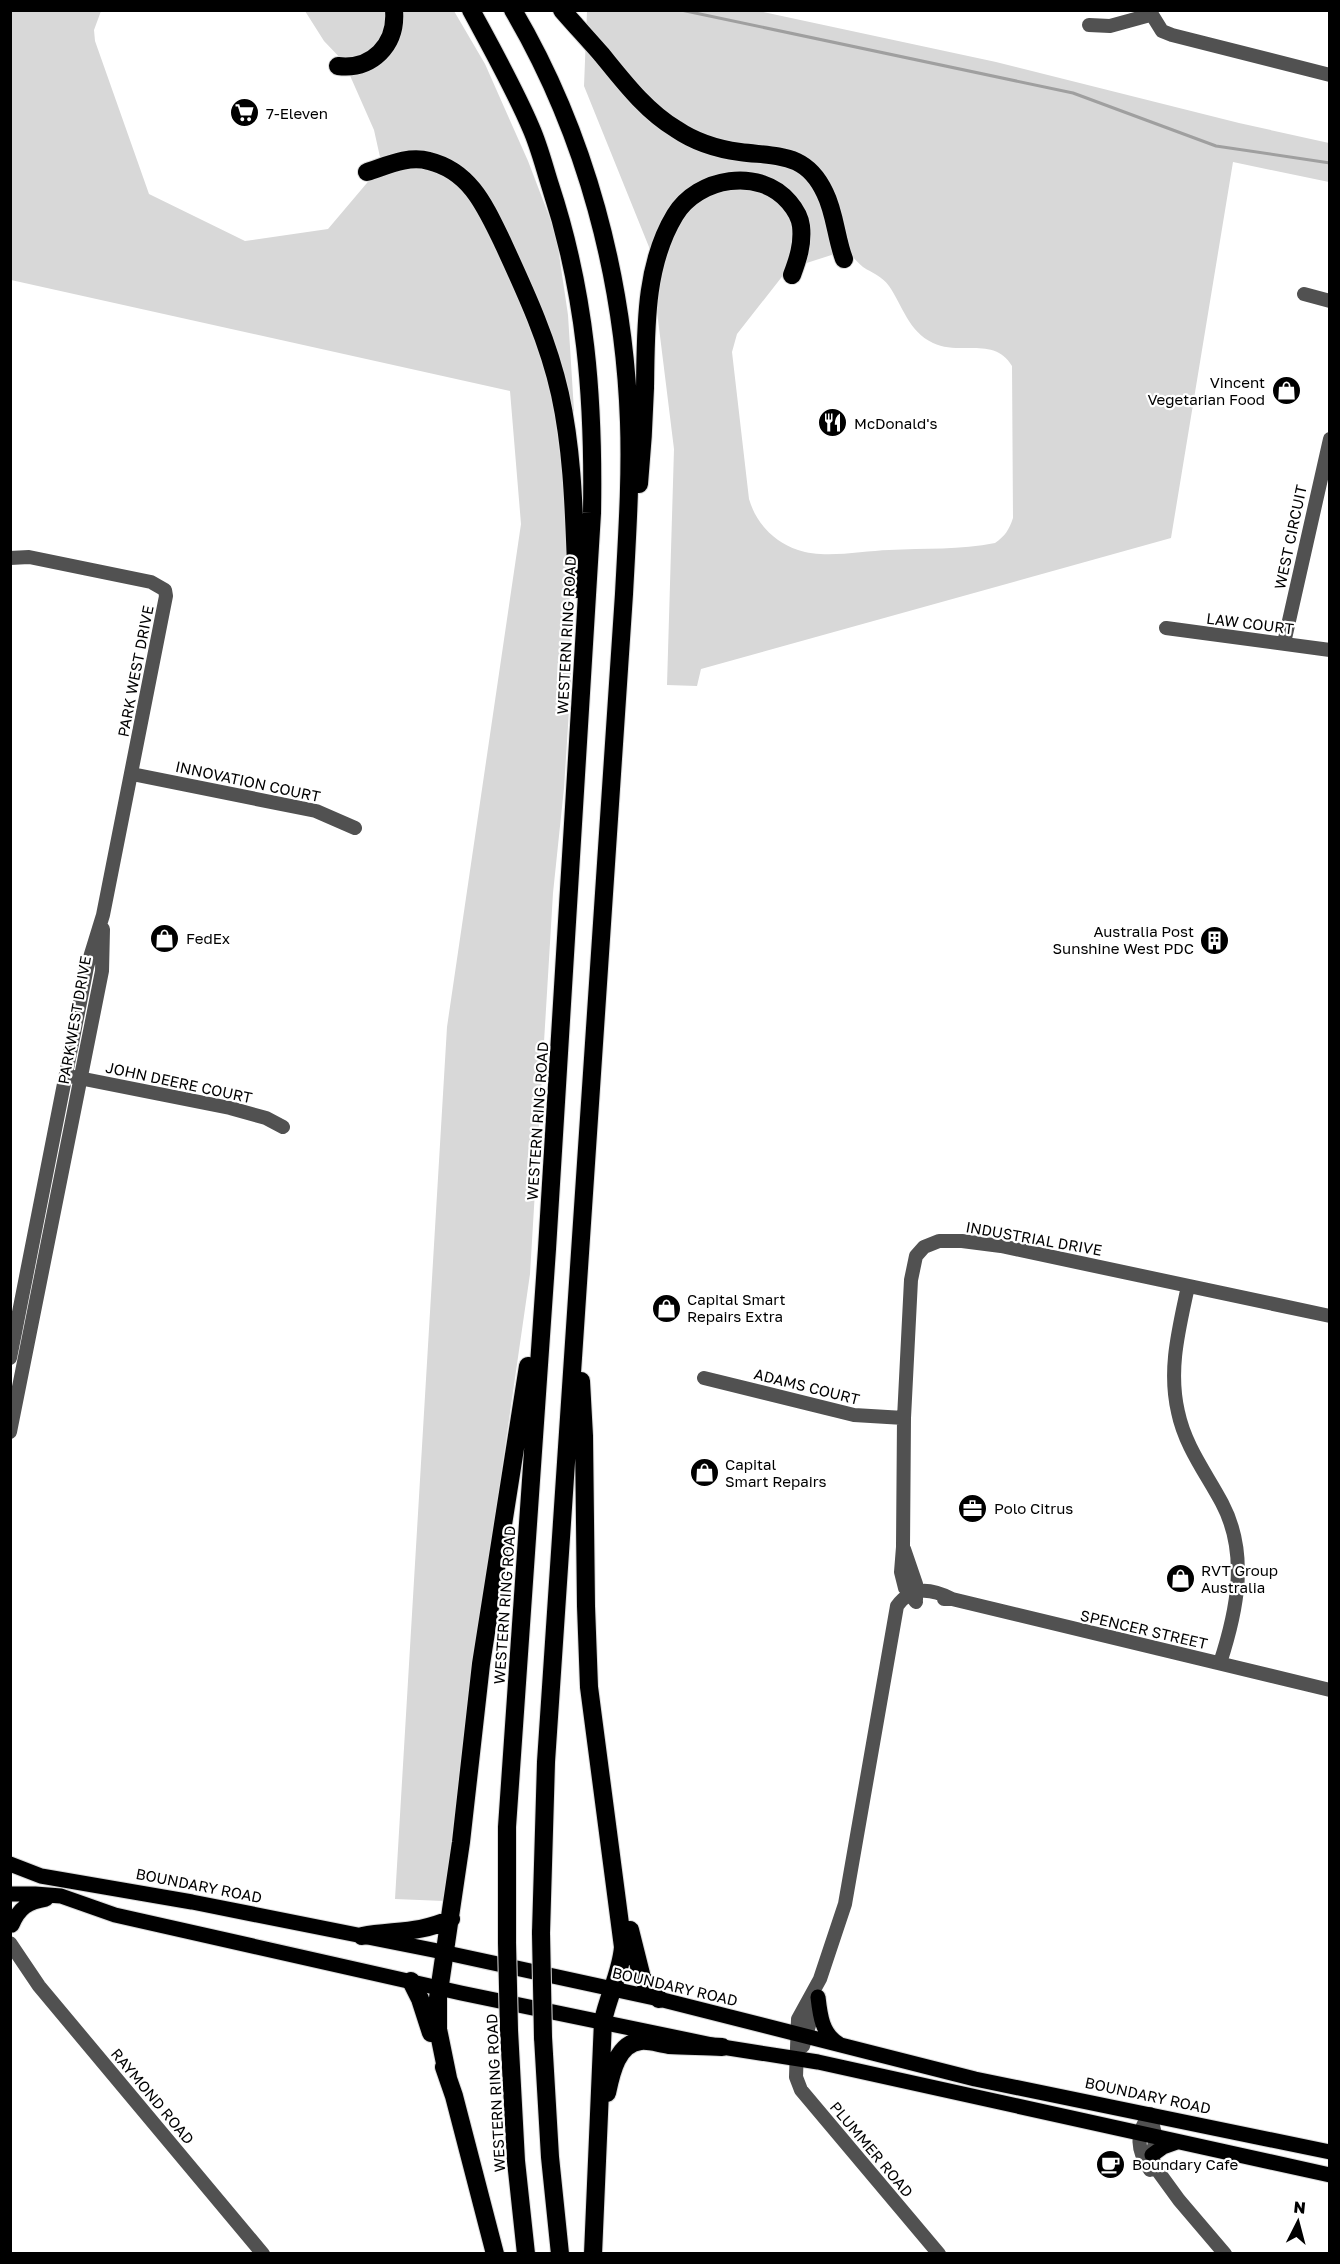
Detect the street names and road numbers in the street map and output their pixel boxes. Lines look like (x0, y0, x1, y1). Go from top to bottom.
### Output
street label: WEST CIRCUIT (1270, 483, 1310, 591)
street label: WESTERN RING ROAD (553, 555, 579, 715)
street label: PARK WEST DRIVE (113, 604, 157, 738)
street label: LAW COURT (1205, 609, 1295, 637)
street label: INNOVATION COURT (174, 757, 322, 805)
street label: PARKWEST DRIVE (54, 954, 94, 1086)
street label: WESTERN RING ROAD (522, 1041, 552, 1201)
street label: JOHN DEERE COURT (104, 1058, 254, 1106)
street label: INDUSTRIAL DRIVE (964, 1217, 1104, 1259)
street label: ADAMS COURT (752, 1364, 862, 1408)
street label: WESTERN RING ROAD (489, 1525, 519, 1685)
street label: SPENCER STREET (1079, 1606, 1209, 1652)
street label: BOUNDARY ROAD (134, 1864, 264, 1906)
street label: BOUNDARY ROAD (610, 1963, 740, 2009)
street label: WESTERN RING ROAD (482, 2013, 508, 2173)
street label: RAYMOND ROAD (108, 2044, 198, 2148)
street label: BOUNDARY ROAD (1083, 2073, 1213, 2117)
street label: PLUMMER ROAD (827, 2098, 917, 2200)

